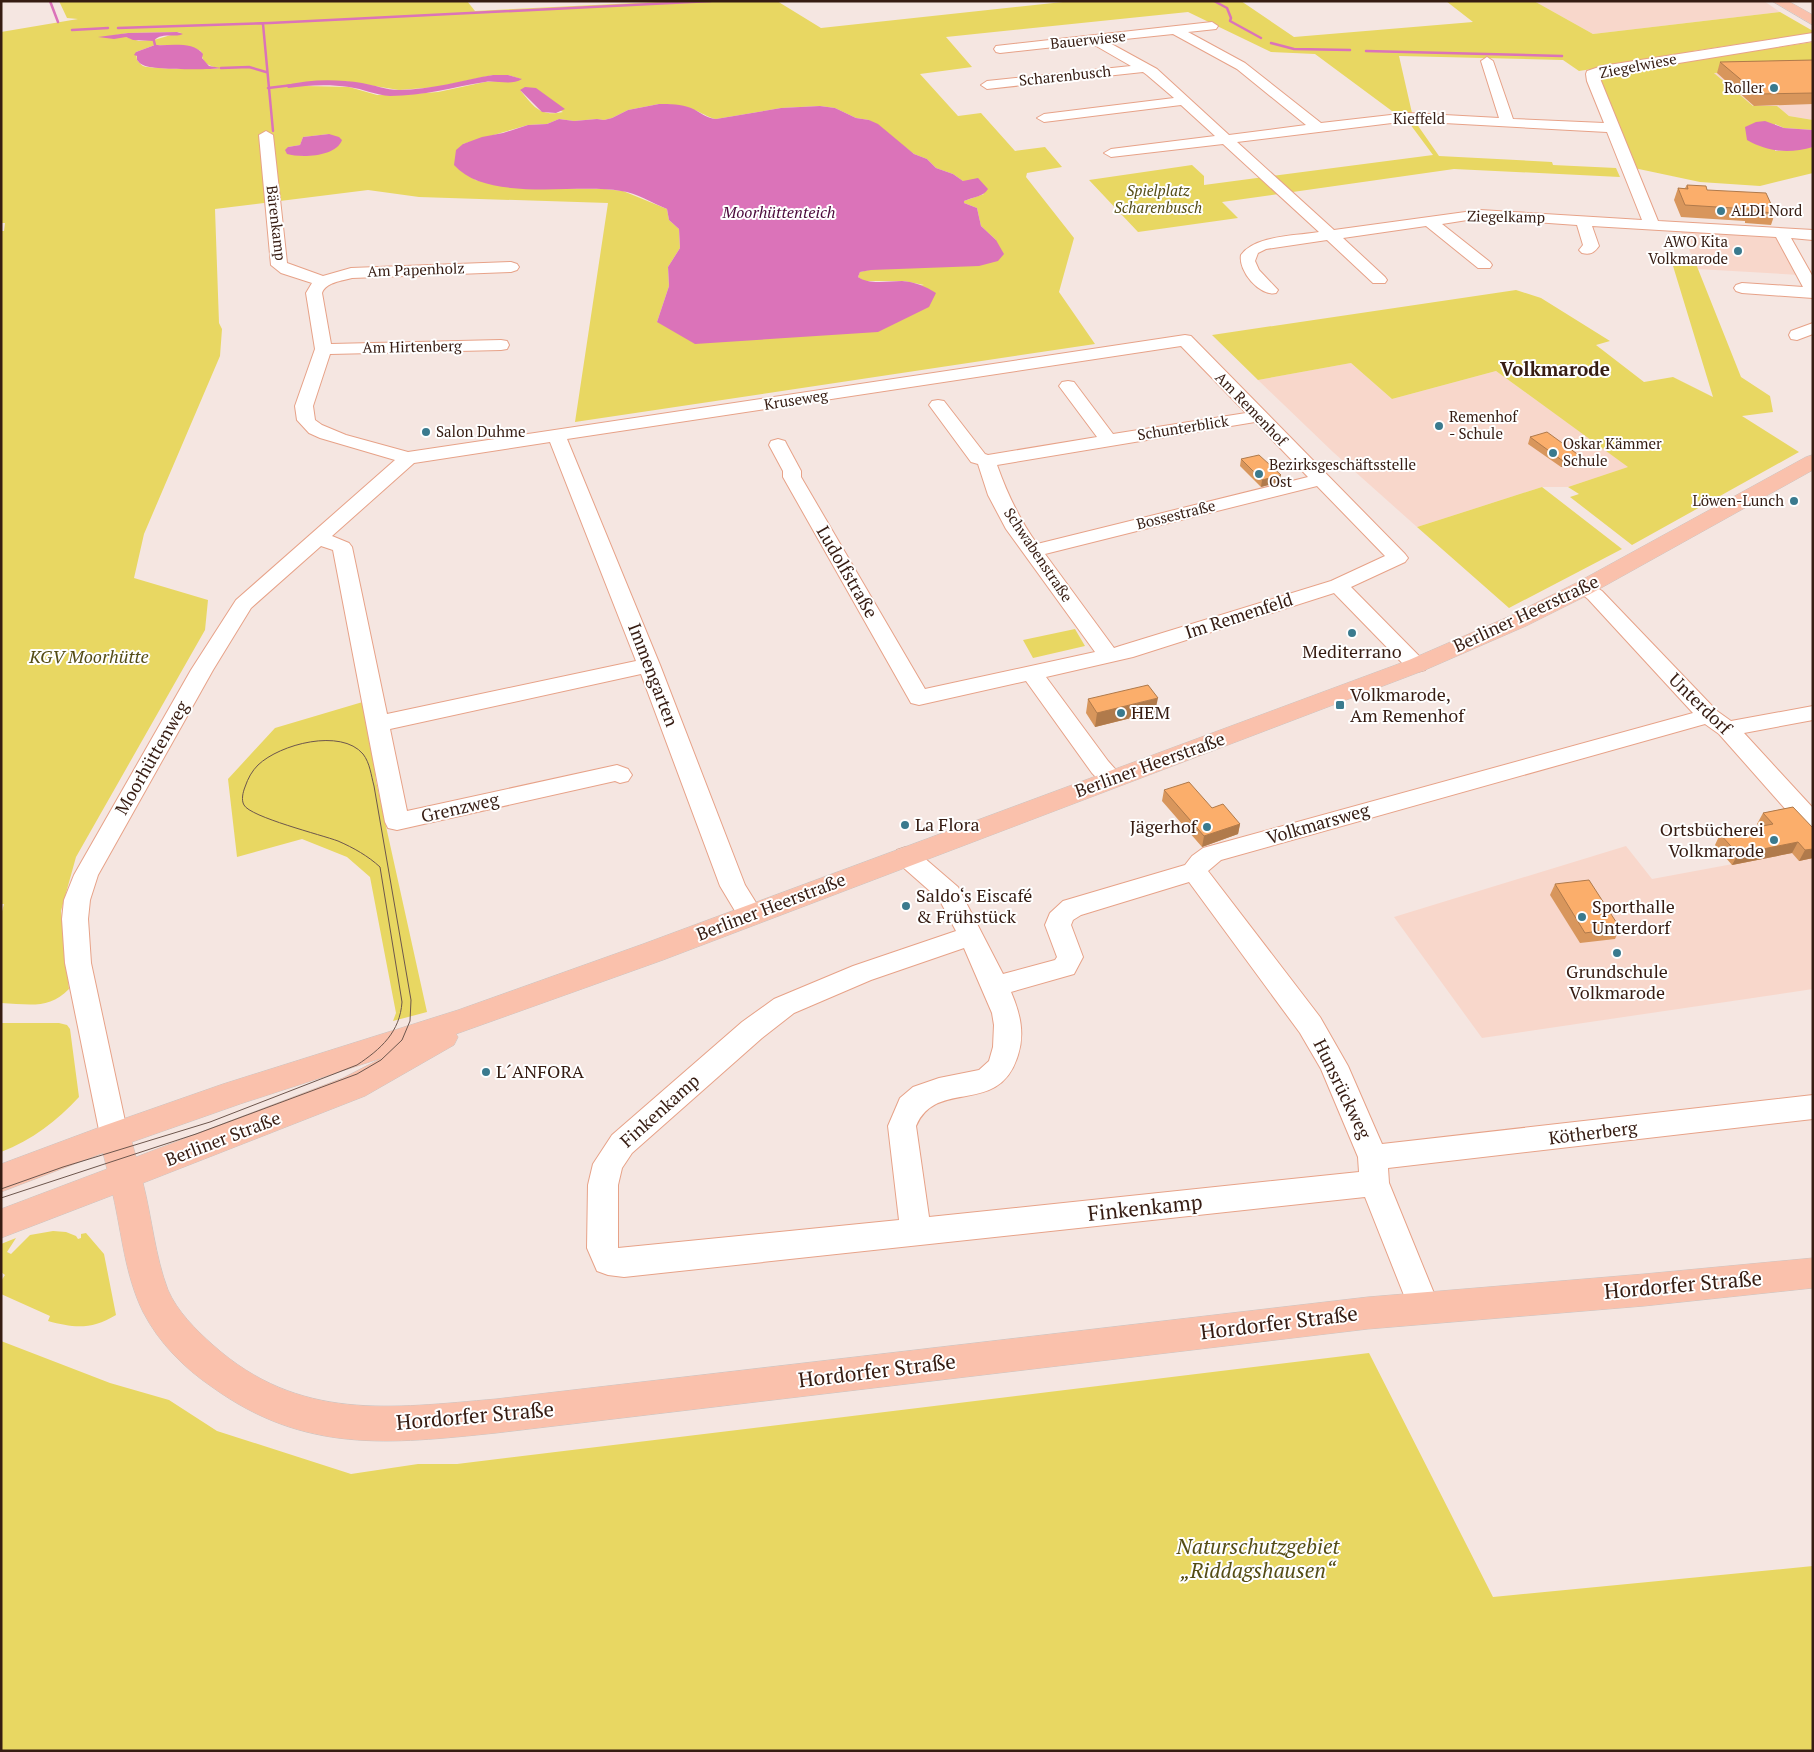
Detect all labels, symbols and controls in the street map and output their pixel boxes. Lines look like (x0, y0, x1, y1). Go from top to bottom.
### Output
street label: Bauerwiese (1049, 25, 1127, 53)
street label: Ziegelwiese (1598, 48, 1678, 82)
street label: Scharenbusch (1018, 60, 1112, 90)
place label: Roller (1724, 77, 1764, 97)
marker: Roller (1768, 82, 1780, 94)
street label: Kieffeld (1393, 108, 1445, 128)
park label: Spielplatz Scharenbusch (1114, 180, 1202, 217)
street label: Bärenkamp (262, 184, 292, 262)
place label: ALDI Nord (1731, 200, 1802, 220)
water label: Moorhüttenteich (721, 201, 836, 223)
street label: Ziegelkamp (1467, 205, 1545, 227)
marker: ALDI Nord (1715, 205, 1727, 217)
place label: AWO Kita Volkmarode (1648, 231, 1728, 268)
marker: AWO Kita Volkmarode (1732, 245, 1744, 257)
street label: Am Papenholz (367, 257, 465, 281)
street label: Am Hirtenberg (362, 335, 463, 357)
district label: Volkmarode (1500, 356, 1610, 381)
street label: Am Remenhof (1211, 367, 1293, 450)
street label: Kruseweg (763, 384, 830, 414)
place label: Remenhof - Schule (1449, 406, 1518, 443)
street label: Schunterblick (1136, 410, 1230, 444)
marker: Remenhof - Schule (1433, 420, 1445, 432)
place label: Salon Duhme (436, 421, 526, 441)
marker: Salon Duhme (420, 426, 432, 438)
place label: Oskar Kämmer Schule (1563, 433, 1662, 470)
marker: Oskar Kämmer Schule (1547, 447, 1559, 459)
place label: Bezirksgeschäftsstelle Ost (1269, 454, 1416, 491)
marker: Bezirksgeschäftsstelle Ost (1253, 468, 1265, 480)
place label: Löwen-Lunch (1693, 490, 1784, 510)
street label: Bossestraße (1134, 495, 1217, 533)
marker: Löwen-Lunch (1788, 495, 1800, 507)
street label: Schwabenstraße (1000, 503, 1078, 605)
street label: Ludolfstraße (812, 521, 884, 622)
street label: Berliner Heerstraße (1449, 569, 1602, 657)
street label: Im Remenfeld (1182, 586, 1296, 644)
street label: Immengarten (623, 619, 685, 730)
marker: Mediterrano (1346, 627, 1358, 639)
place label: Mediterrano (1302, 639, 1402, 663)
park label: KGV Moorhütte (28, 644, 149, 668)
street label: Unterdorf (1664, 667, 1739, 740)
place label: Volkmarode, Am Remenhof (1350, 682, 1466, 727)
street label: Moorhüttenweg (109, 696, 194, 819)
marker: Volkmarode, Am Remenhof (1334, 699, 1346, 711)
place label: HEM (1131, 700, 1171, 724)
marker: HEM (1115, 707, 1127, 719)
street label: Berliner Heerstraße (1071, 726, 1228, 802)
street label: Grenzweg (419, 786, 501, 828)
street label: Volkmarsweg (1263, 797, 1373, 849)
place label: La Flora (915, 812, 980, 836)
place label: Jägerhof (1130, 814, 1199, 838)
place label: Ortsbücherei Volkmarode (1660, 817, 1764, 862)
marker: La Flora (899, 819, 911, 831)
marker: Jägerhof (1201, 821, 1213, 833)
marker: Ortsbücherei Volkmarode (1768, 834, 1780, 846)
street label: Berliner Heerstraße (693, 867, 849, 946)
place label: Saldo‘s Eiscafé & Frühstück (916, 883, 1032, 928)
place label: Sporthalle Unterdorf (1592, 894, 1675, 939)
marker: Saldo‘s Eiscafé & Frühstück (900, 900, 912, 912)
marker: Sporthalle Unterdorf (1576, 911, 1588, 923)
marker: Grundschule Volkmarode (1611, 947, 1623, 959)
place label: Grundschule Volkmarode (1566, 959, 1668, 1004)
street label: Hunsrückweg (1308, 1035, 1378, 1143)
place label: L´ANFORA (496, 1059, 585, 1083)
marker: L´ANFORA (480, 1066, 492, 1078)
street label: Finkenkamp (615, 1068, 704, 1152)
street label: Berliner Straße (161, 1105, 284, 1171)
street label: Kötherberg (1547, 1115, 1639, 1149)
street label: Finkenkamp (1086, 1187, 1204, 1227)
street label: Hordorfer Straße (1603, 1263, 1763, 1305)
street label: Hordorfer Straße (1199, 1298, 1359, 1346)
street label: Hordorfer Straße (797, 1346, 957, 1394)
street label: Hordorfer Straße (395, 1394, 555, 1436)
park label: Naturschutzgebiet „Riddagshausen“ (1175, 1532, 1340, 1584)

